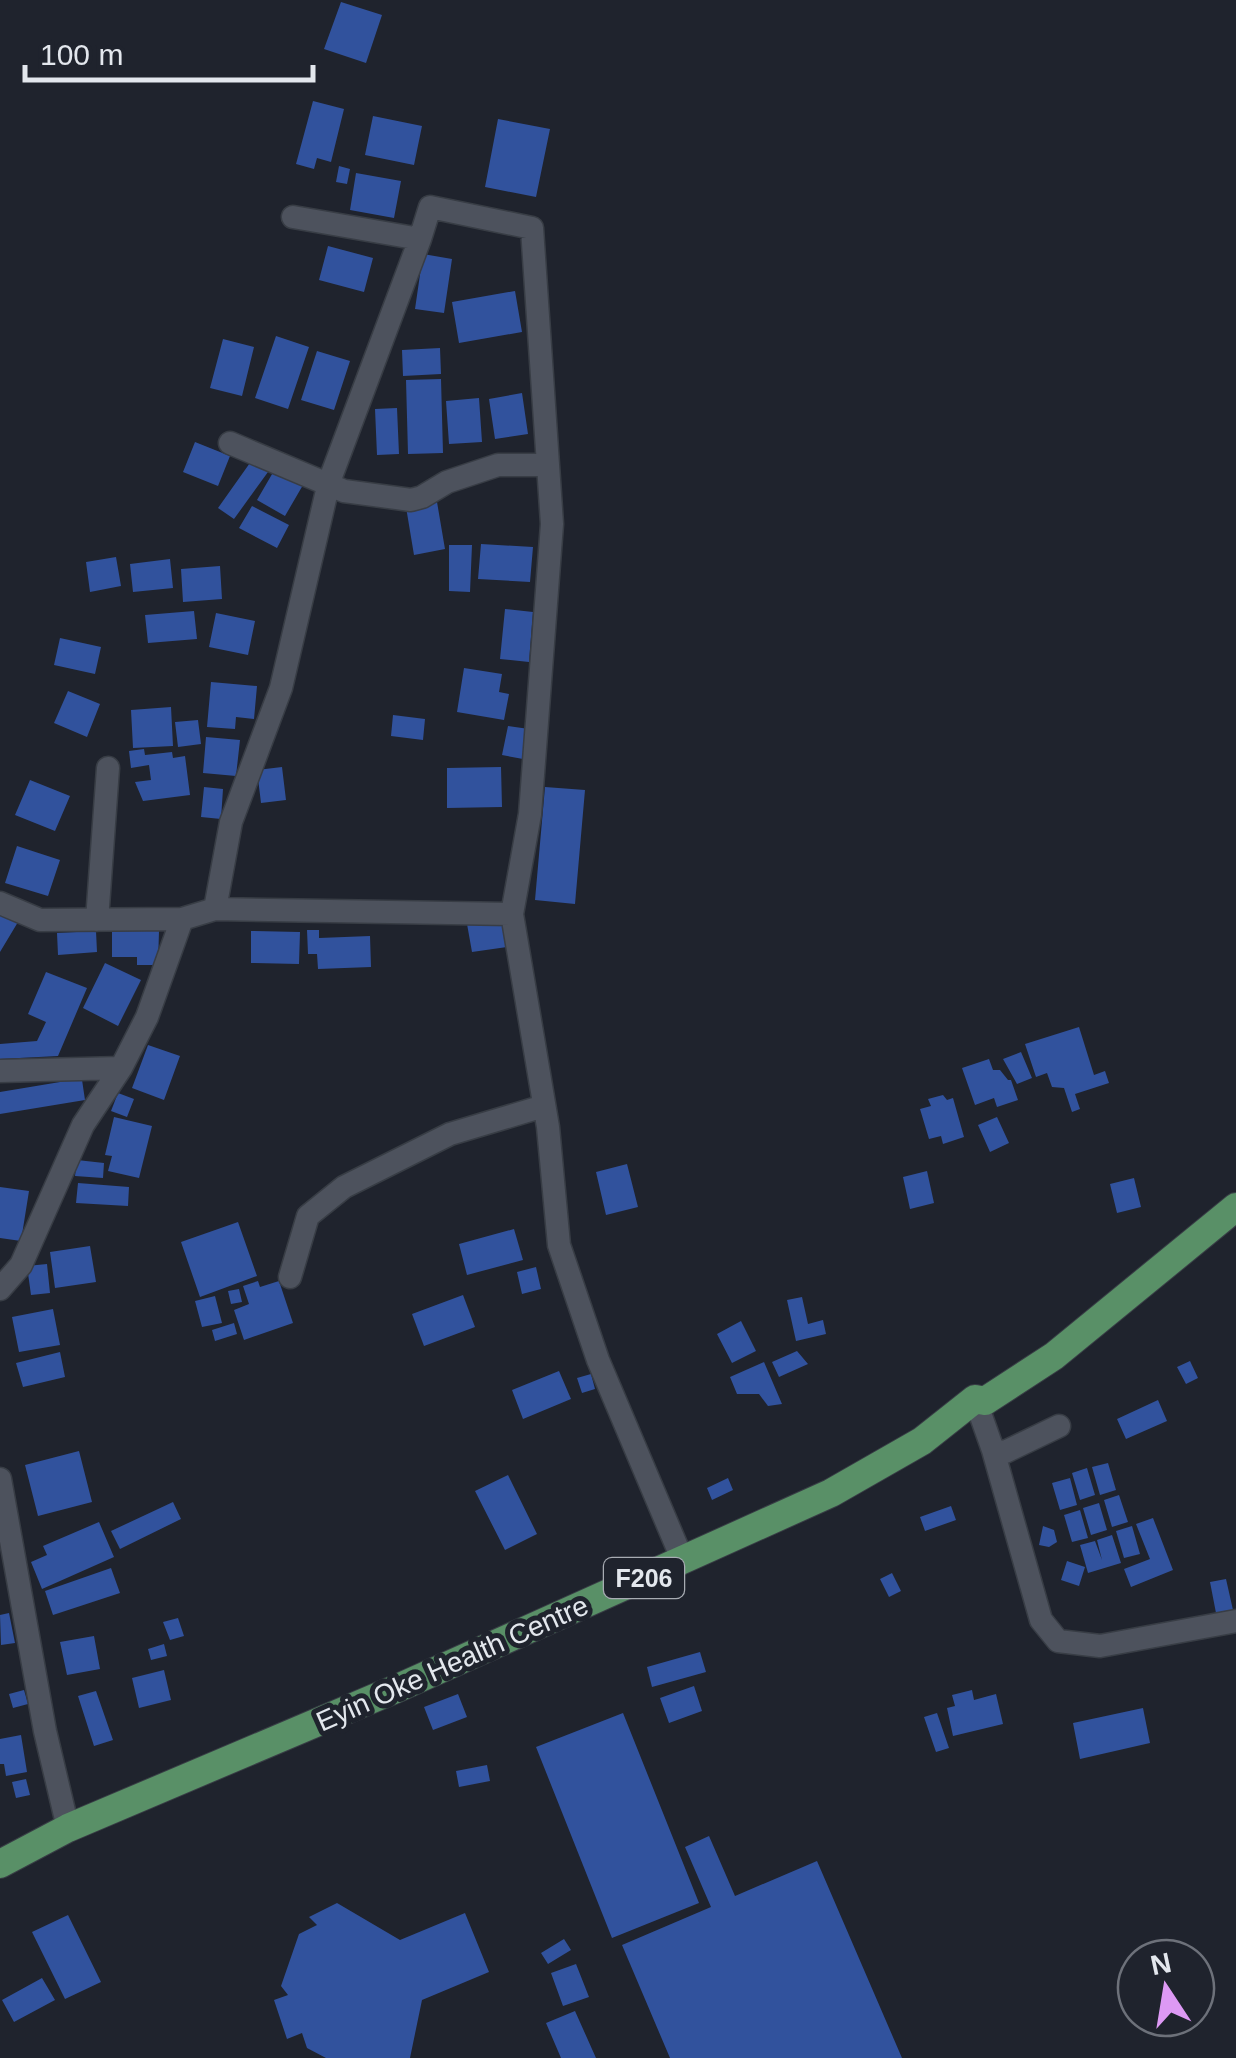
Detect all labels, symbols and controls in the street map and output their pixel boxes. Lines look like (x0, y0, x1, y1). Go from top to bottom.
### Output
scale bar (25, 20, 312, 82)
text: 100 m (40, 38, 123, 71)
road number: F206 (604, 1558, 684, 1598)
street label: Eyin Oke Health Centre (312, 1589, 593, 1737)
north arrow (1116, 1938, 1216, 2038)
text: N (1148, 1947, 1174, 1981)

